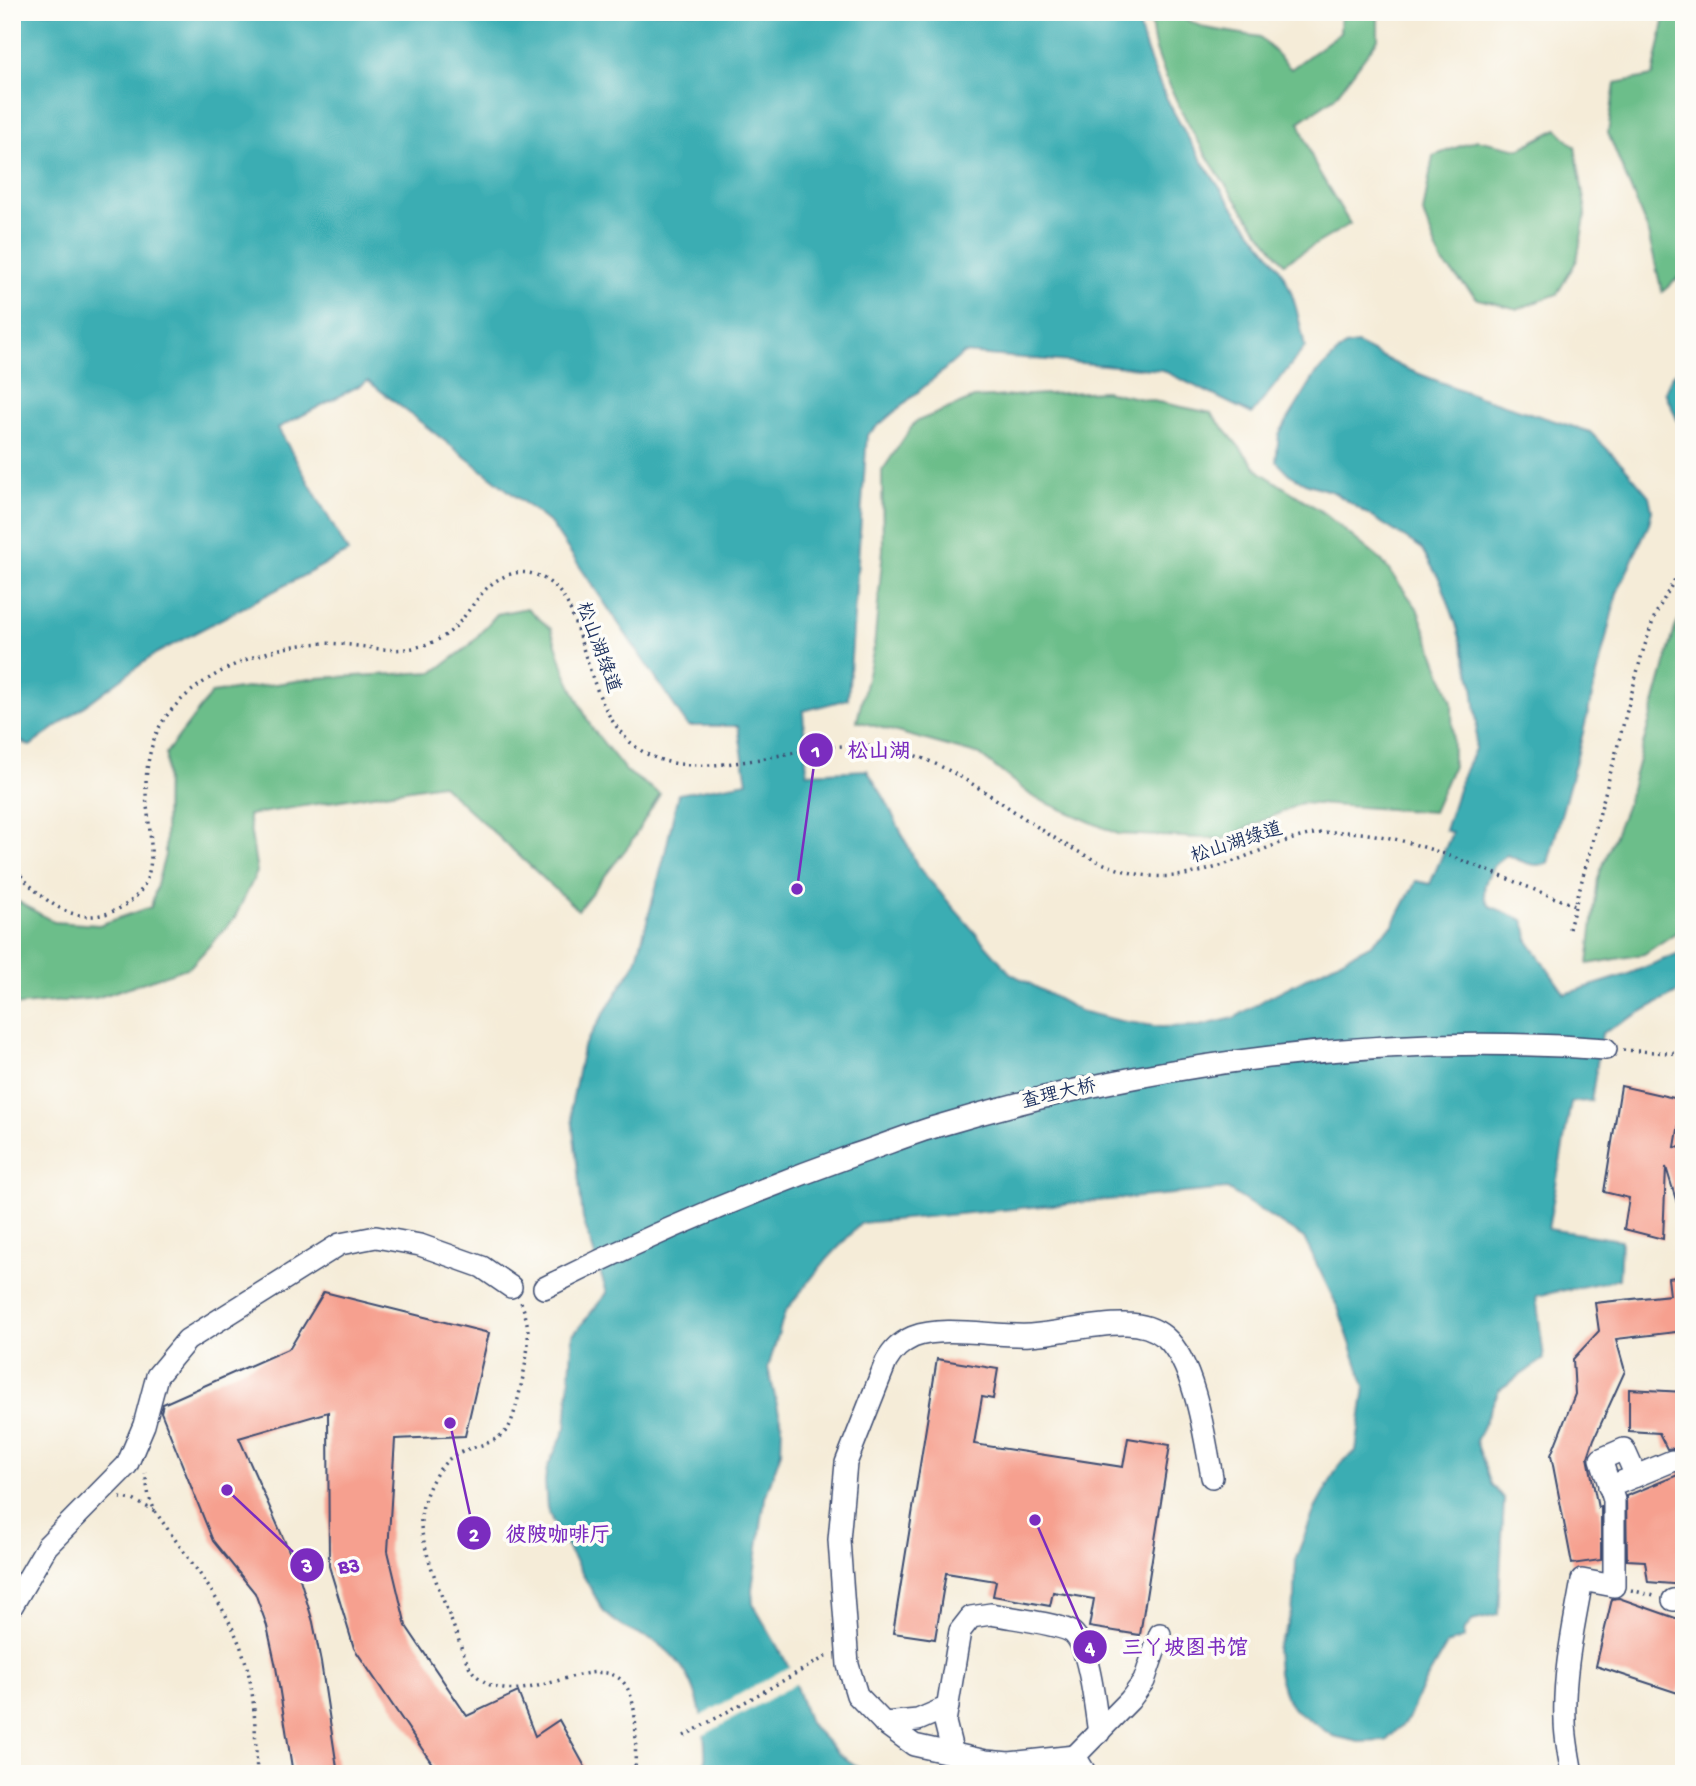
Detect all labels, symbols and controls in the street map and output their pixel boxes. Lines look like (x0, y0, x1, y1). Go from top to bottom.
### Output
street label: 松山湖绿道 (570, 599, 625, 697)
callout: 松山湖 (798, 729, 924, 771)
text: 松山湖 (848, 740, 911, 766)
text: 1 (811, 741, 820, 766)
street label: 松山湖绿道 (1188, 817, 1286, 870)
street label: 查理大桥 (1019, 1074, 1099, 1115)
callout: 彼陂咖啡厅 (456, 1512, 624, 1554)
text: 彼陂咖啡厅 (506, 1523, 611, 1550)
text: 2 (469, 1525, 480, 1550)
callout: B3 (289, 1544, 374, 1586)
text: 3 (301, 1556, 313, 1581)
text: B3 (337, 1556, 360, 1581)
callout: 三丫坡图书馆 (1073, 1626, 1262, 1668)
text: 三丫坡图书馆 (1122, 1636, 1248, 1663)
text: 4 (1084, 1638, 1096, 1663)

